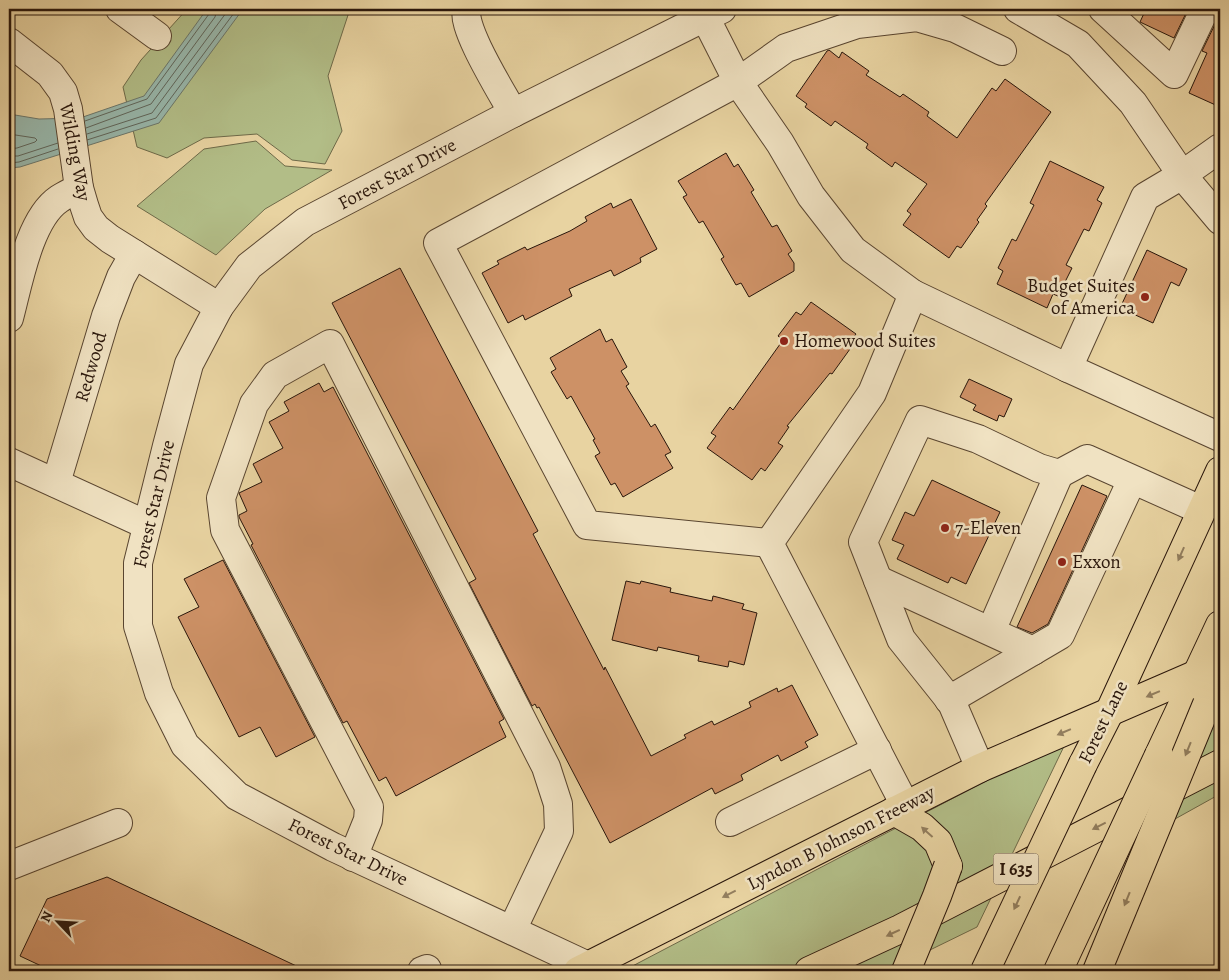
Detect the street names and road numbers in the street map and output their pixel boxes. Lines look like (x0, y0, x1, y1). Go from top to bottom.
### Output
street label: Wilding Way (53, 100, 97, 204)
street label: Forest Star Drive (333, 132, 461, 216)
street label: Redwood (69, 328, 114, 405)
street label: Forest Star Drive (127, 437, 181, 571)
street label: Forest Lane (1072, 676, 1134, 768)
street label: Lyndon B Johnson Freeway (743, 779, 940, 897)
street label: Forest Star Drive (284, 812, 412, 892)
road number: I 635 (994, 854, 1038, 884)

